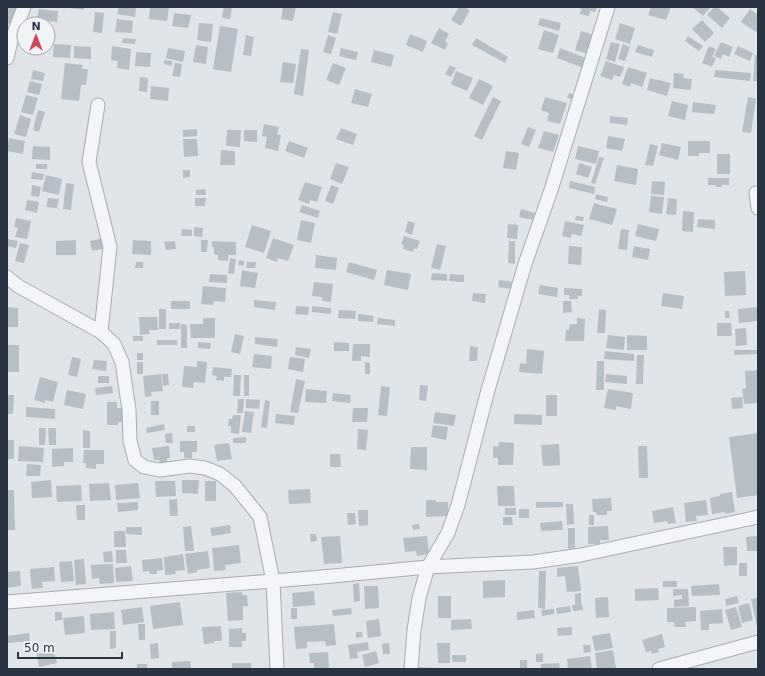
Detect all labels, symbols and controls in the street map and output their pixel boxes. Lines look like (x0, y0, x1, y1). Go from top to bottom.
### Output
north arrow (16, 16, 56, 56)
text: N (31, 20, 41, 33)
scale bar (18, 634, 122, 660)
text: 50 m (24, 641, 55, 655)

